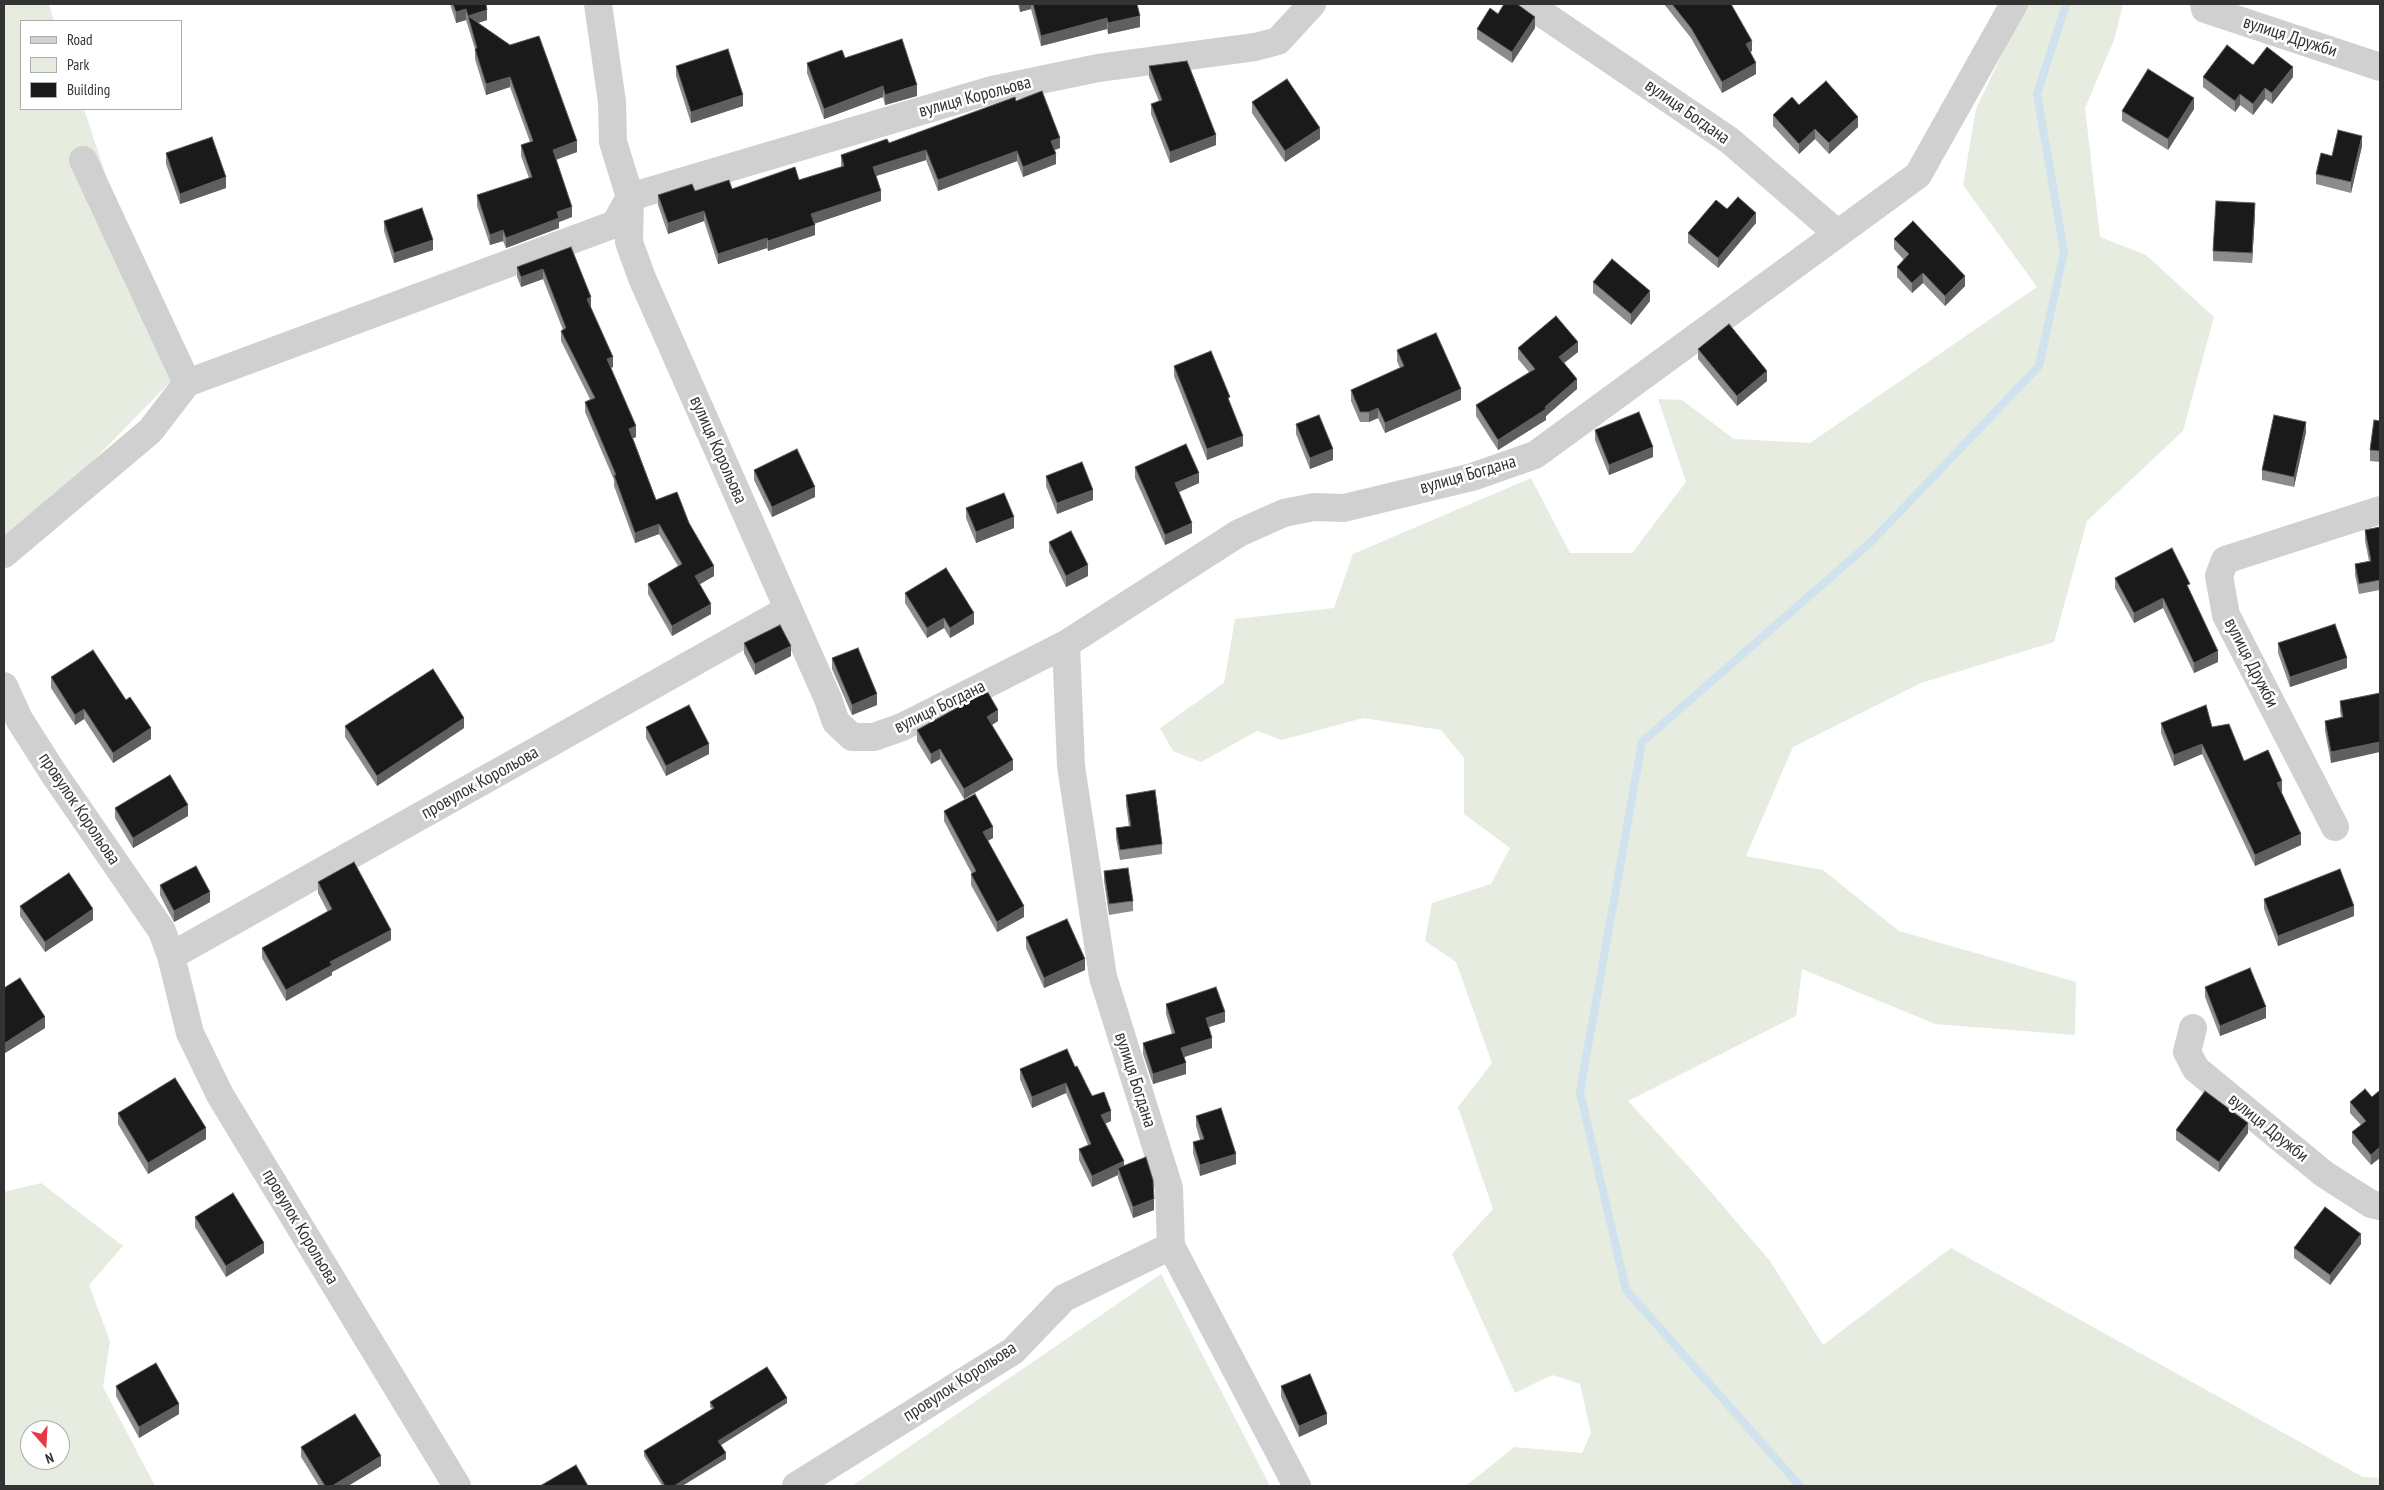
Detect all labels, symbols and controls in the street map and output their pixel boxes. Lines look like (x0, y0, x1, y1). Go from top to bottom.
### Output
street label: вулиця Дружби (2240, 12, 2340, 62)
legend (20, 20, 182, 110)
text: Road (67, 30, 93, 49)
text: Park (67, 55, 89, 74)
street label: вулиця Корольова (916, 72, 1034, 122)
street label: вулиця Богдана (1640, 75, 1734, 149)
text: Building (67, 80, 110, 99)
street label: вулиця Корольова (685, 393, 751, 507)
street label: вулиця Богдана (1418, 451, 1518, 499)
street label: вулиця Дружби (2219, 615, 2283, 711)
street label: вулиця Богдана (891, 676, 989, 738)
street label: провулок Корольова (418, 742, 542, 824)
street label: провулок Корольова (34, 749, 124, 869)
street label: вулиця Богдана (1109, 1030, 1161, 1130)
street label: вулиця Дружби (2223, 1089, 2313, 1167)
street label: провулок Корольова (257, 1165, 343, 1289)
street label: провулок Корольова (899, 1337, 1021, 1427)
north arrow (20, 1420, 70, 1470)
text: N (43, 1448, 56, 1468)

